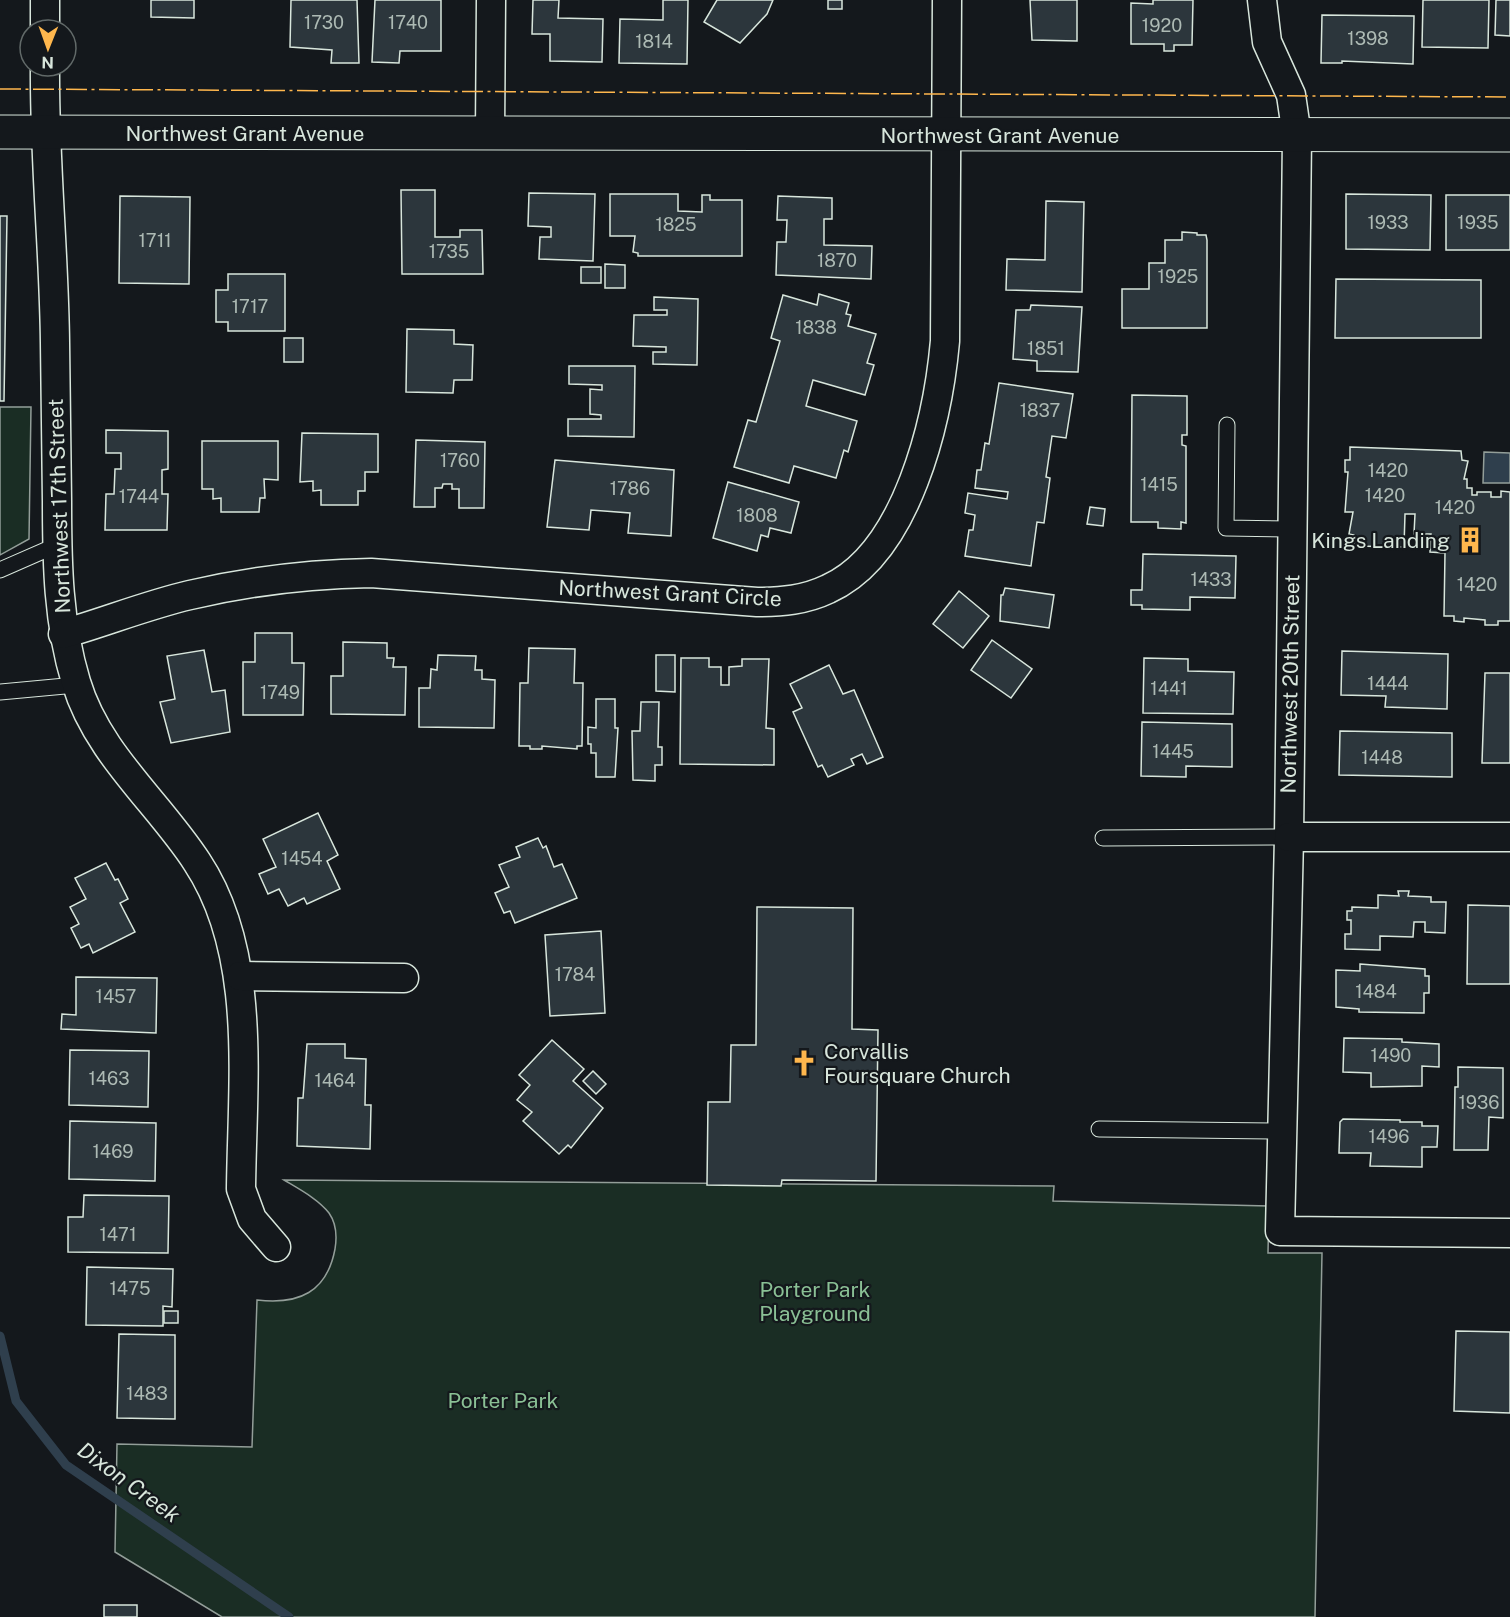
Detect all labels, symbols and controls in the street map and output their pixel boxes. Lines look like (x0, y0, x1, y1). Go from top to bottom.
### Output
house number: 1730 (304, 12, 344, 33)
house number: 1740 (388, 12, 428, 33)
house number: 1920 (1142, 15, 1182, 36)
north arrow (18, 18, 78, 78)
house number: 1398 (1347, 28, 1389, 49)
house number: 1814 (635, 31, 673, 52)
text: N (41, 53, 54, 72)
street label: Northwest Grant Avenue (126, 121, 364, 146)
street label: Northwest Grant Avenue (881, 123, 1119, 148)
house number: 1933 (1367, 212, 1409, 233)
house number: 1935 (1457, 212, 1499, 233)
house number: 1825 (655, 214, 697, 235)
house number: 1711 (138, 230, 172, 251)
house number: 1735 (429, 241, 469, 262)
house number: 1870 (817, 250, 857, 271)
house number: 1925 (1158, 266, 1198, 287)
house number: 1717 (232, 296, 268, 317)
house number: 1838 (795, 317, 837, 338)
house number: 1851 (1027, 338, 1065, 359)
street label: Northwest 17th Street (43, 398, 75, 614)
house number: 1837 (1020, 400, 1060, 421)
house number: 1760 (440, 450, 480, 471)
house number: 1420 (1368, 460, 1408, 481)
house number: 1415 (1140, 474, 1178, 495)
house number: 1786 (610, 478, 650, 499)
house number: 1420 (1365, 485, 1405, 506)
house number: 1744 (119, 486, 159, 507)
house number: 1420 (1435, 497, 1475, 518)
house number: 1808 (736, 505, 778, 526)
building icon: Kings Landing (1455, 525, 1485, 555)
place label: Kings Landing (1311, 528, 1450, 553)
house number: 1433 (1190, 569, 1232, 590)
street label: Northwest 20th Street (1276, 574, 1304, 794)
house number: 1420 (1457, 574, 1497, 595)
street label: Northwest Grant Circle (558, 575, 782, 611)
house number: 1444 (1367, 673, 1409, 694)
house number: 1441 (1150, 678, 1188, 699)
house number: 1749 (260, 682, 300, 703)
house number: 1445 (1152, 741, 1194, 762)
house number: 1448 (1361, 747, 1403, 768)
house number: 1454 (281, 848, 323, 869)
house number: 1784 (555, 964, 595, 985)
house number: 1484 (1355, 981, 1397, 1002)
house number: 1457 (96, 986, 136, 1007)
place label: Corvallis Foursquare Church (824, 1039, 1011, 1088)
house number: 1490 (1371, 1045, 1411, 1066)
church icon: Corvallis Foursquare Church (789, 1048, 819, 1078)
house number: 1463 (88, 1068, 130, 1089)
house number: 1464 (314, 1070, 356, 1091)
house number: 1936 (1459, 1092, 1499, 1113)
house number: 1496 (1369, 1126, 1409, 1147)
house number: 1469 (93, 1141, 133, 1162)
house number: 1471 (99, 1224, 137, 1245)
park label: Porter Park Playground (759, 1277, 871, 1326)
house number: 1475 (110, 1278, 150, 1299)
house number: 1483 (126, 1383, 168, 1404)
park label: Porter Park (448, 1388, 559, 1413)
water label: Dixon Creek (73, 1436, 185, 1528)

